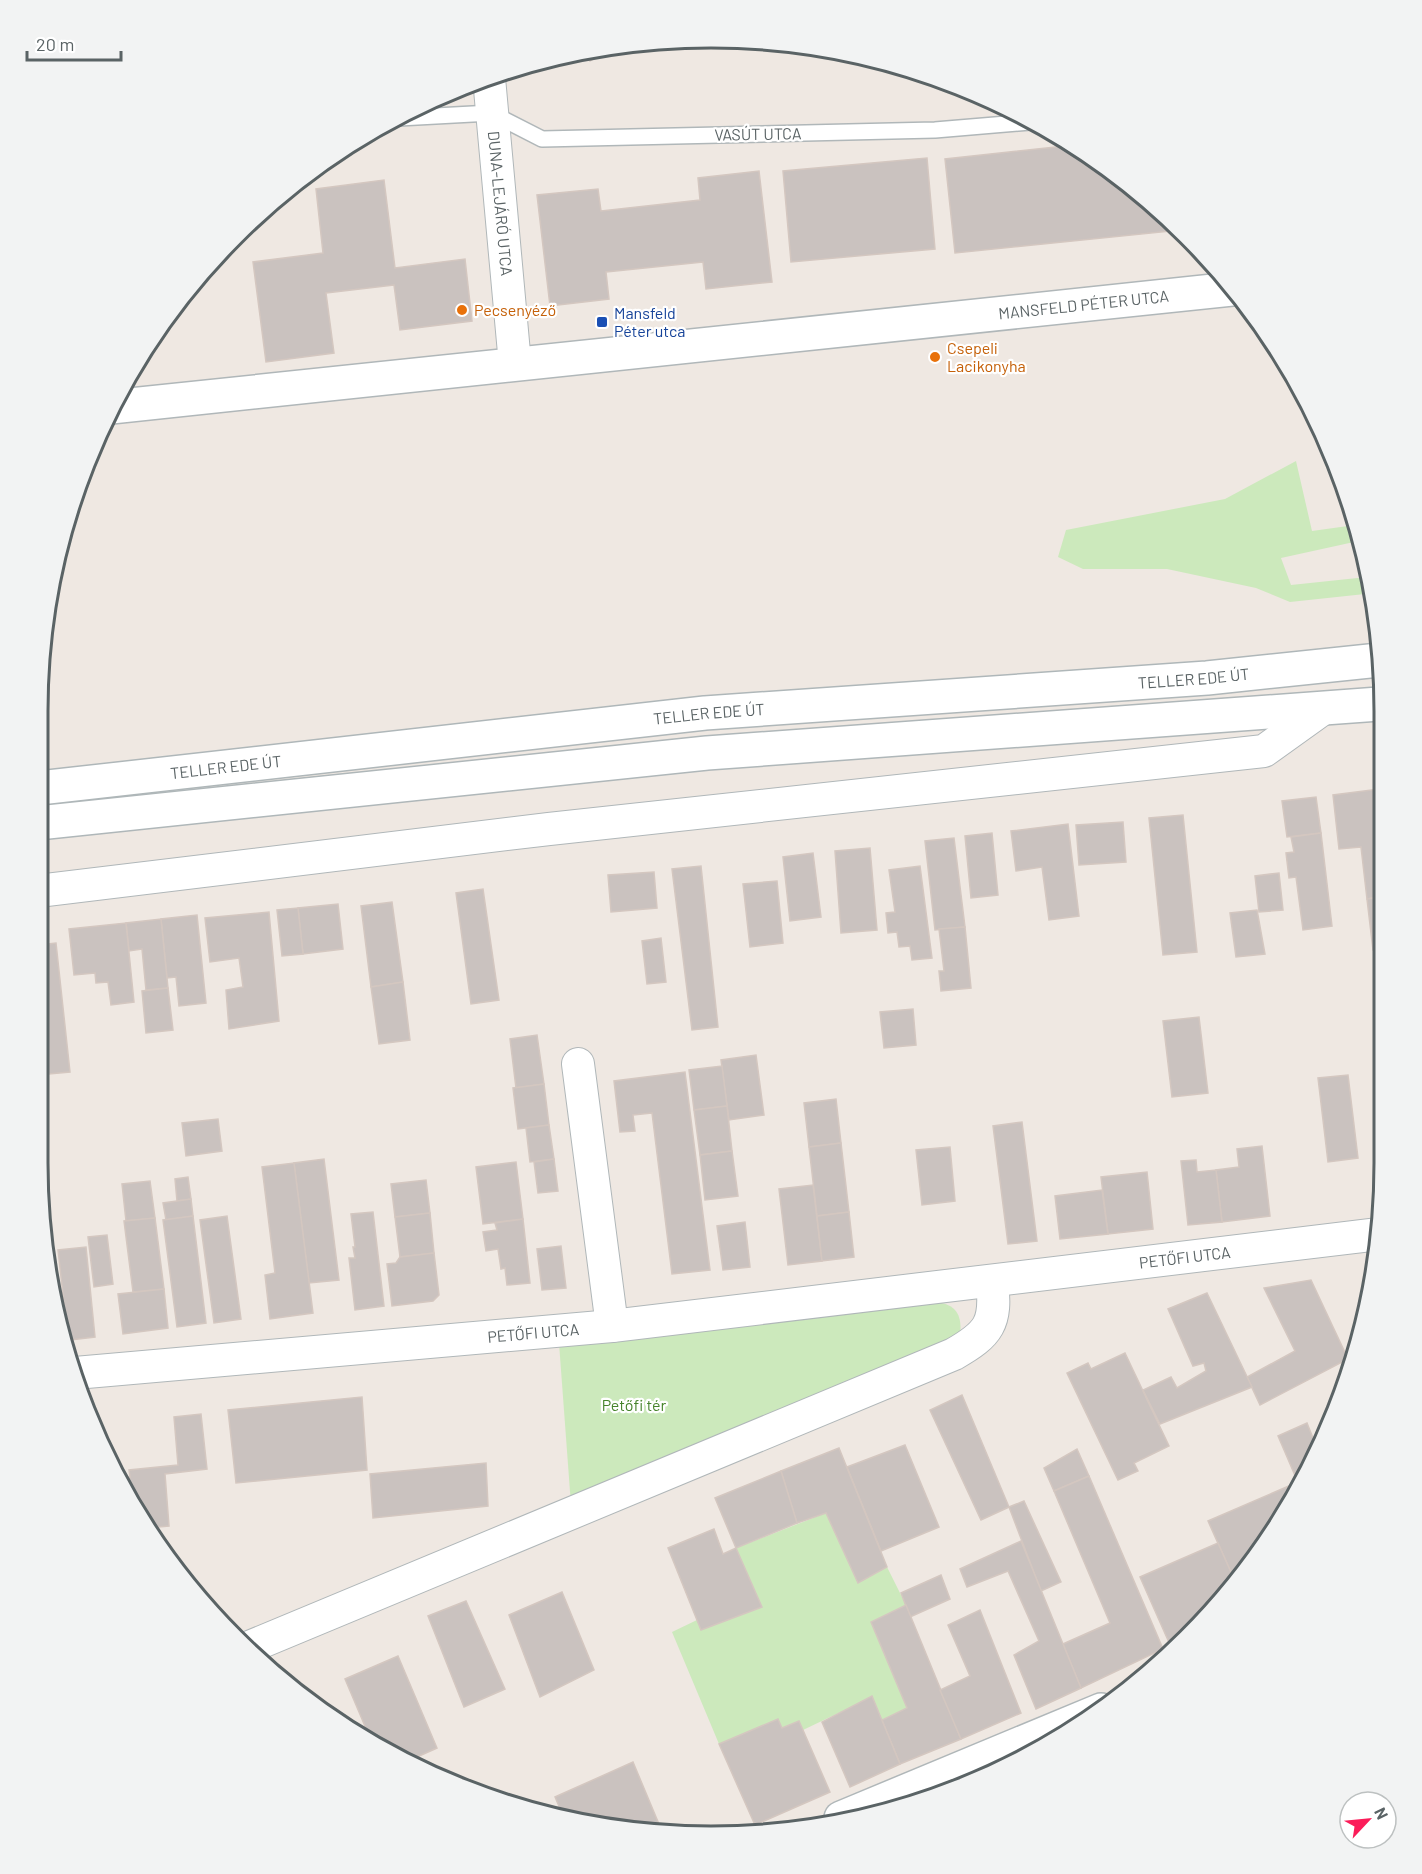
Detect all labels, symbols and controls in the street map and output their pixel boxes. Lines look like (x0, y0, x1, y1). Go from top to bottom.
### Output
scale bar (27, 24, 122, 62)
text: 20 m (36, 33, 74, 55)
street label: VASÚT UTCA (714, 123, 802, 144)
street label: DUNA-LEJÁRÓ UTCA (485, 130, 517, 277)
street label: MANSFELD PÉTER UTCA (997, 286, 1170, 323)
place label: Pecsenyéző (474, 300, 556, 319)
marker: Pecsenyéző (455, 303, 469, 317)
place label: Mansfeld Péter utca (614, 303, 685, 340)
marker: Mansfeld Péter utca (595, 315, 609, 329)
place label: Csepeli Lacikonyha (947, 338, 1026, 375)
marker: Csepeli Lacikonyha (928, 350, 942, 364)
street label: TELLER EDE ÚT (1137, 664, 1250, 692)
street label: TELLER EDE ÚT (652, 699, 765, 728)
street label: TELLER EDE ÚT (169, 751, 282, 782)
street label: PETŐFI UTCA (1138, 1242, 1232, 1272)
street label: PETŐFI UTCA (487, 1319, 580, 1346)
park label: Petőfi tér (602, 1395, 667, 1414)
north arrow (1338, 1790, 1398, 1850)
text: N (1371, 1804, 1393, 1822)

